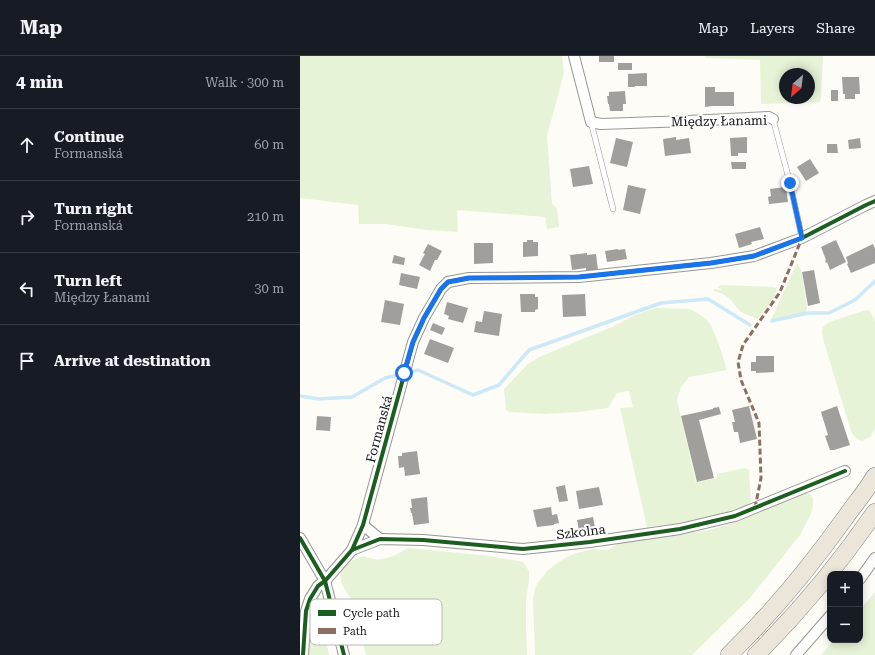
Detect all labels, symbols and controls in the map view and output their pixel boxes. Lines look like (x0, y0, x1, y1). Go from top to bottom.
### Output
text: Map (20, 16, 62, 39)
text: Map (698, 20, 728, 36)
text: Layers (750, 20, 794, 36)
text: Share (816, 20, 855, 36)
north arrow (779, 68, 815, 104)
text: 4 min (16, 72, 63, 92)
text: Walk · 300 m (205, 75, 284, 90)
street label: Między Łanami (671, 113, 767, 129)
text: Continue (54, 128, 124, 146)
icon: ahead (16, 134, 38, 156)
text: 60 m (254, 137, 284, 152)
text: Formanská (54, 146, 123, 161)
route end (781, 174, 799, 192)
text: Turn right (54, 200, 133, 218)
icon: right (16, 206, 38, 228)
text: 210 m (247, 209, 284, 224)
text: Formanská (54, 218, 123, 233)
text: Turn left (54, 272, 122, 290)
icon: left (16, 278, 38, 300)
text: 30 m (254, 281, 284, 296)
text: Między Łanami (54, 290, 150, 305)
icon: arrive (16, 350, 38, 372)
text: Arrive at destination (54, 352, 210, 370)
route start (395, 364, 413, 382)
street label: Formanská (363, 394, 395, 464)
street label: Szkolna (556, 522, 606, 542)
map controls (827, 571, 863, 643)
button: + (827, 571, 863, 607)
legend (310, 599, 442, 645)
text: Cycle path (343, 607, 400, 620)
button: − (827, 607, 863, 643)
text: Path (343, 625, 367, 638)

